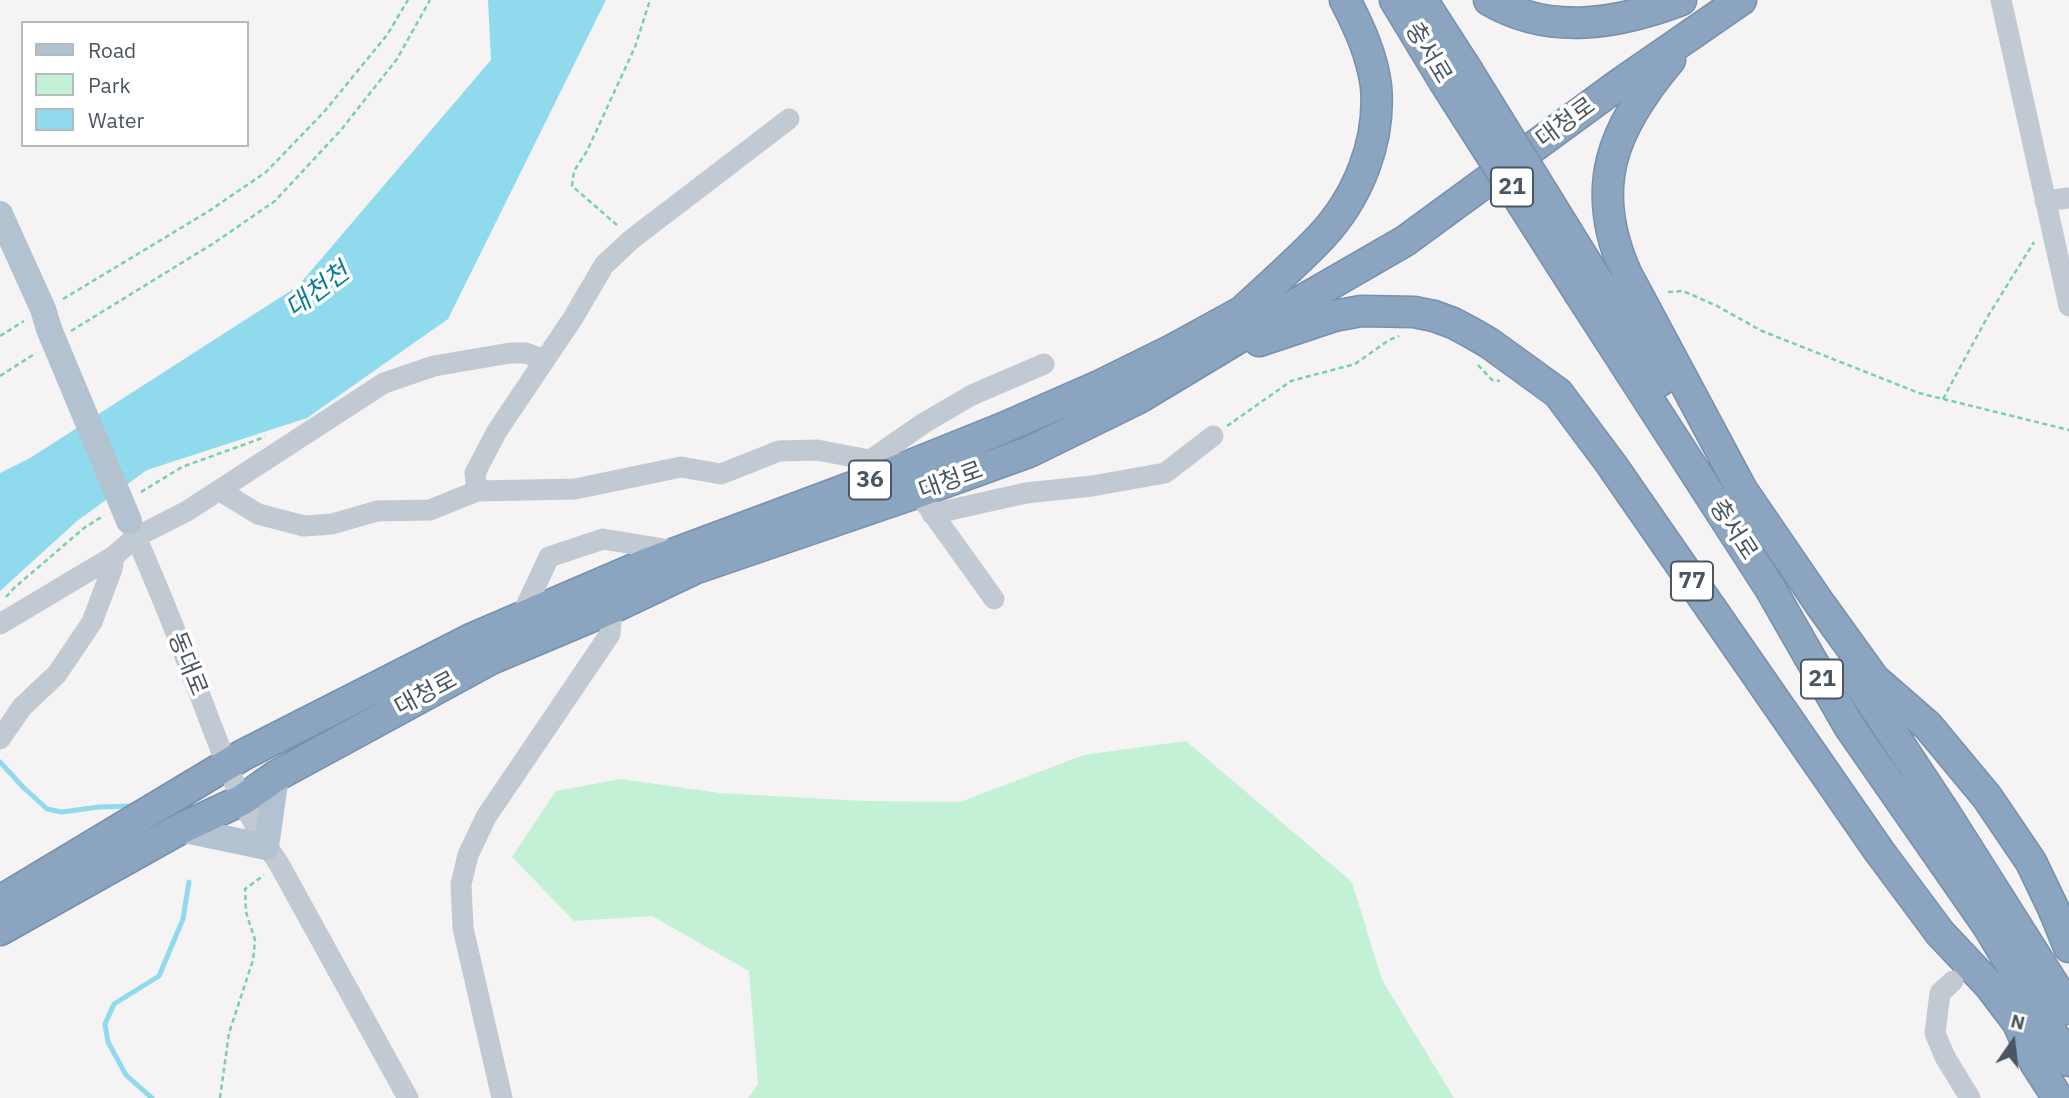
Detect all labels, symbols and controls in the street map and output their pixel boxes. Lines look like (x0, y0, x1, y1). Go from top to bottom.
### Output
street label: 충서로 (1399, 17, 1457, 89)
legend (21, 21, 248, 147)
text: Road (88, 36, 136, 64)
text: Park (88, 71, 131, 99)
street label: 대청로 (1531, 92, 1601, 154)
text: Water (88, 106, 144, 134)
road number: 21 (1491, 168, 1533, 206)
water label: 대천천 (280, 257, 356, 325)
street label: 대청로 (915, 456, 987, 506)
road number: 36 (849, 460, 891, 500)
street label: 충서로 (1703, 494, 1763, 566)
road number: 77 (1671, 562, 1713, 600)
street label: 동대로 (161, 628, 213, 700)
road number: 21 (1801, 660, 1843, 698)
street label: 대청로 (390, 666, 462, 722)
north arrow (1978, 1007, 2048, 1077)
text: N (2008, 1008, 2028, 1035)

